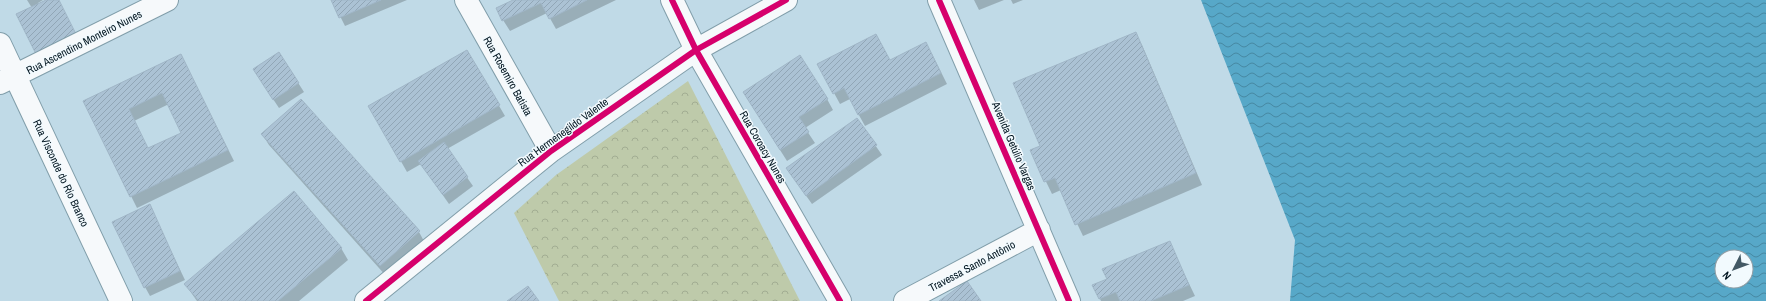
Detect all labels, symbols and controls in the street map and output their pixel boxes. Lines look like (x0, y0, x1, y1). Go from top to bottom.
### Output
street label: Rua Ascendino Monteiro Nunes (24, 7, 145, 77)
street label: Rua Rosemiro Batista (480, 34, 536, 118)
street label: Rua Hermenegildo Valente (515, 95, 611, 169)
street label: Avenida Getúlio Vargas (989, 99, 1039, 193)
street label: Rua Coroacy Nunes (737, 108, 790, 186)
street label: Rua Visconde do Rio Branco (30, 117, 92, 229)
street label: Travessa Santo Antônio (926, 237, 1018, 295)
north arrow (1714, 249, 1754, 289)
text: N (1719, 269, 1734, 283)

